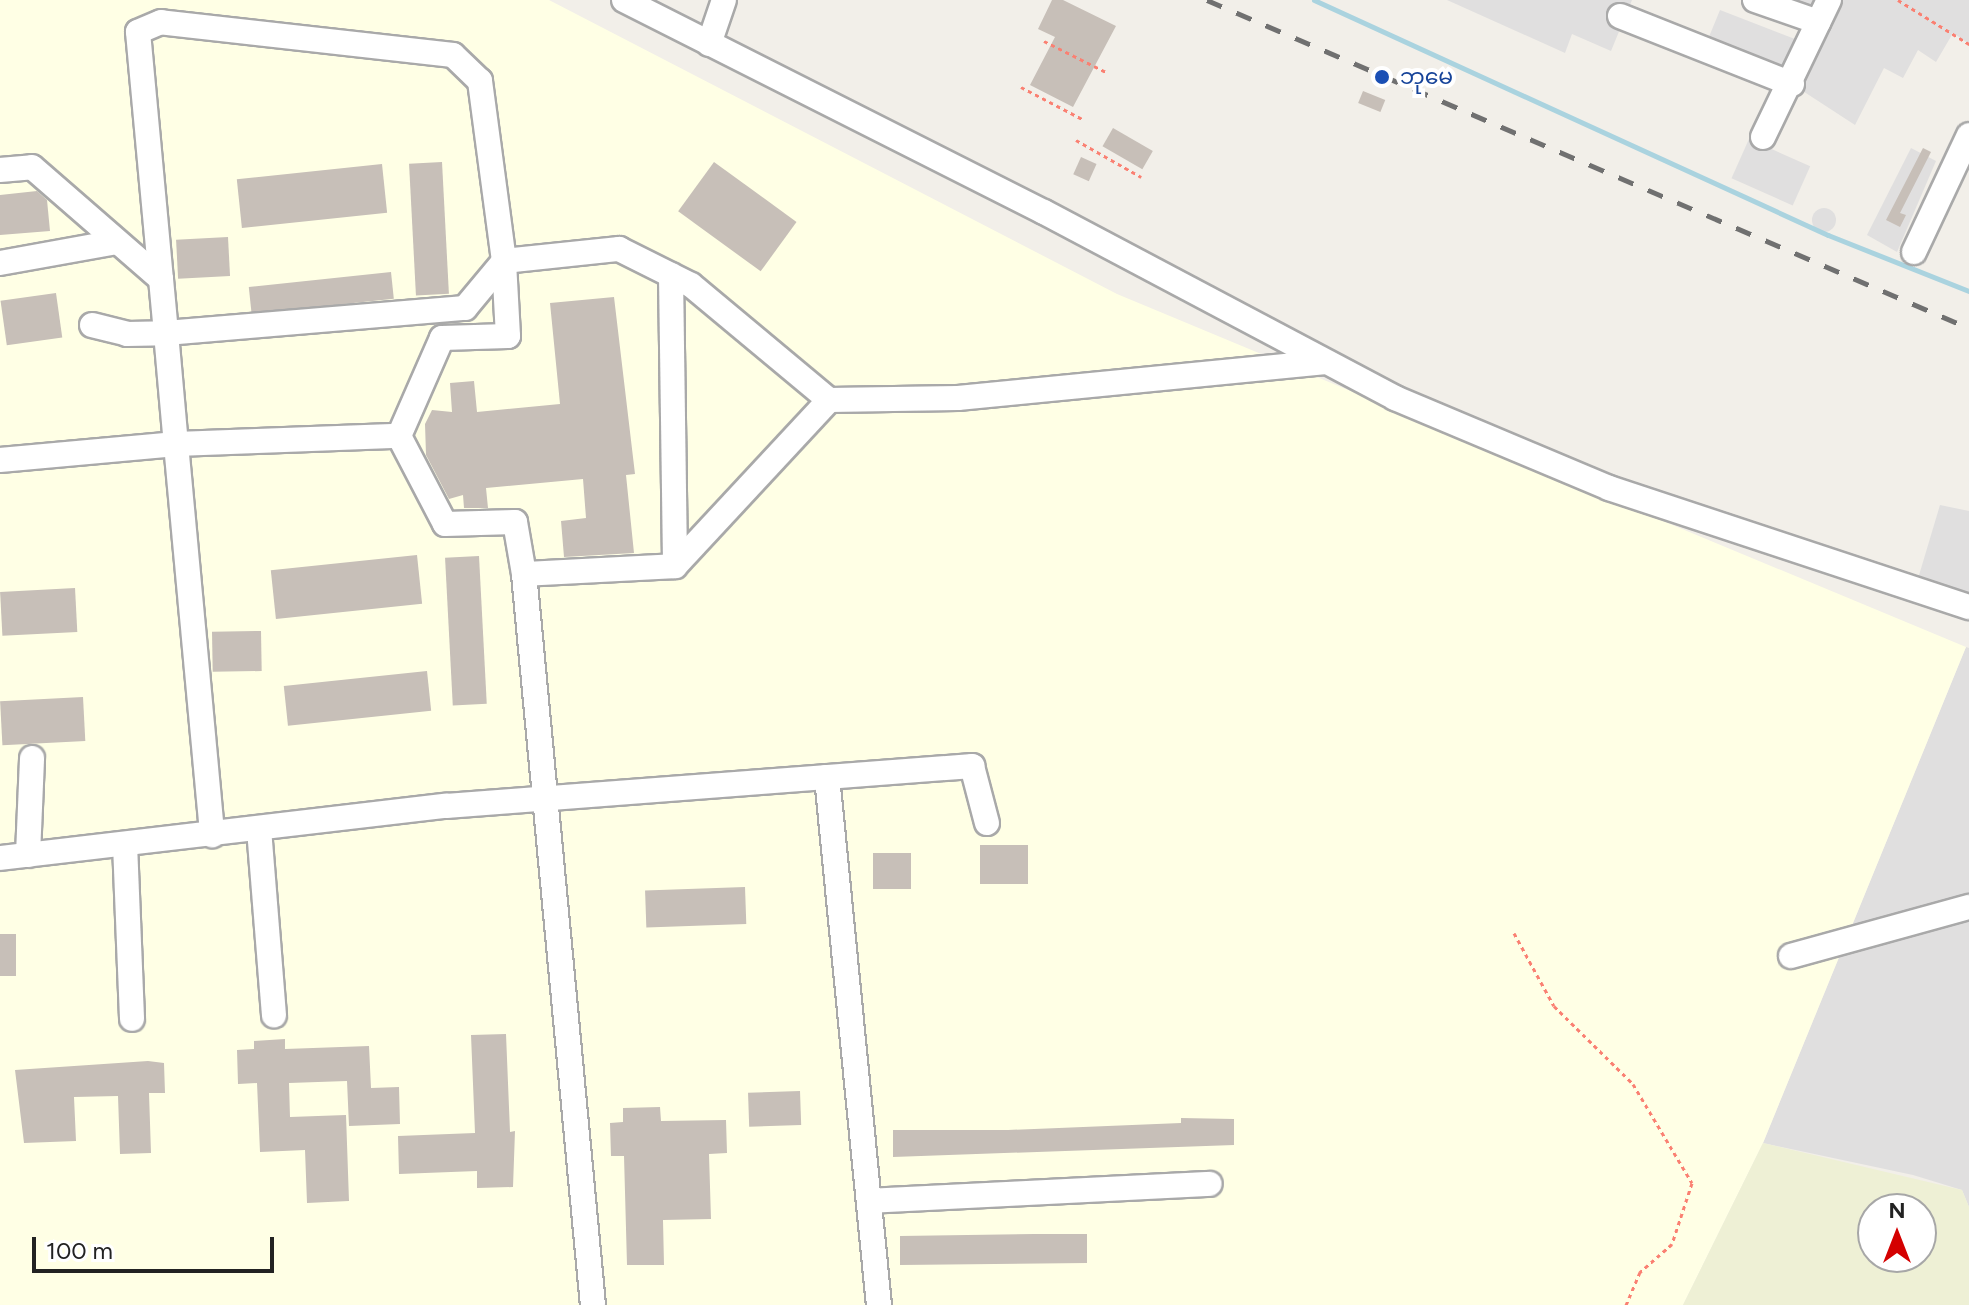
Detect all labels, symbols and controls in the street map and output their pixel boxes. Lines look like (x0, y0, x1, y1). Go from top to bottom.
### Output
place label: ဘုမေ (1400, 64, 1453, 90)
marker: ဘုမေ (1371, 66, 1393, 88)
north arrow (1857, 1193, 1937, 1273)
text: N (1888, 1197, 1906, 1224)
scale bar (36, 1221, 278, 1271)
text: 100 m (46, 1236, 113, 1265)

